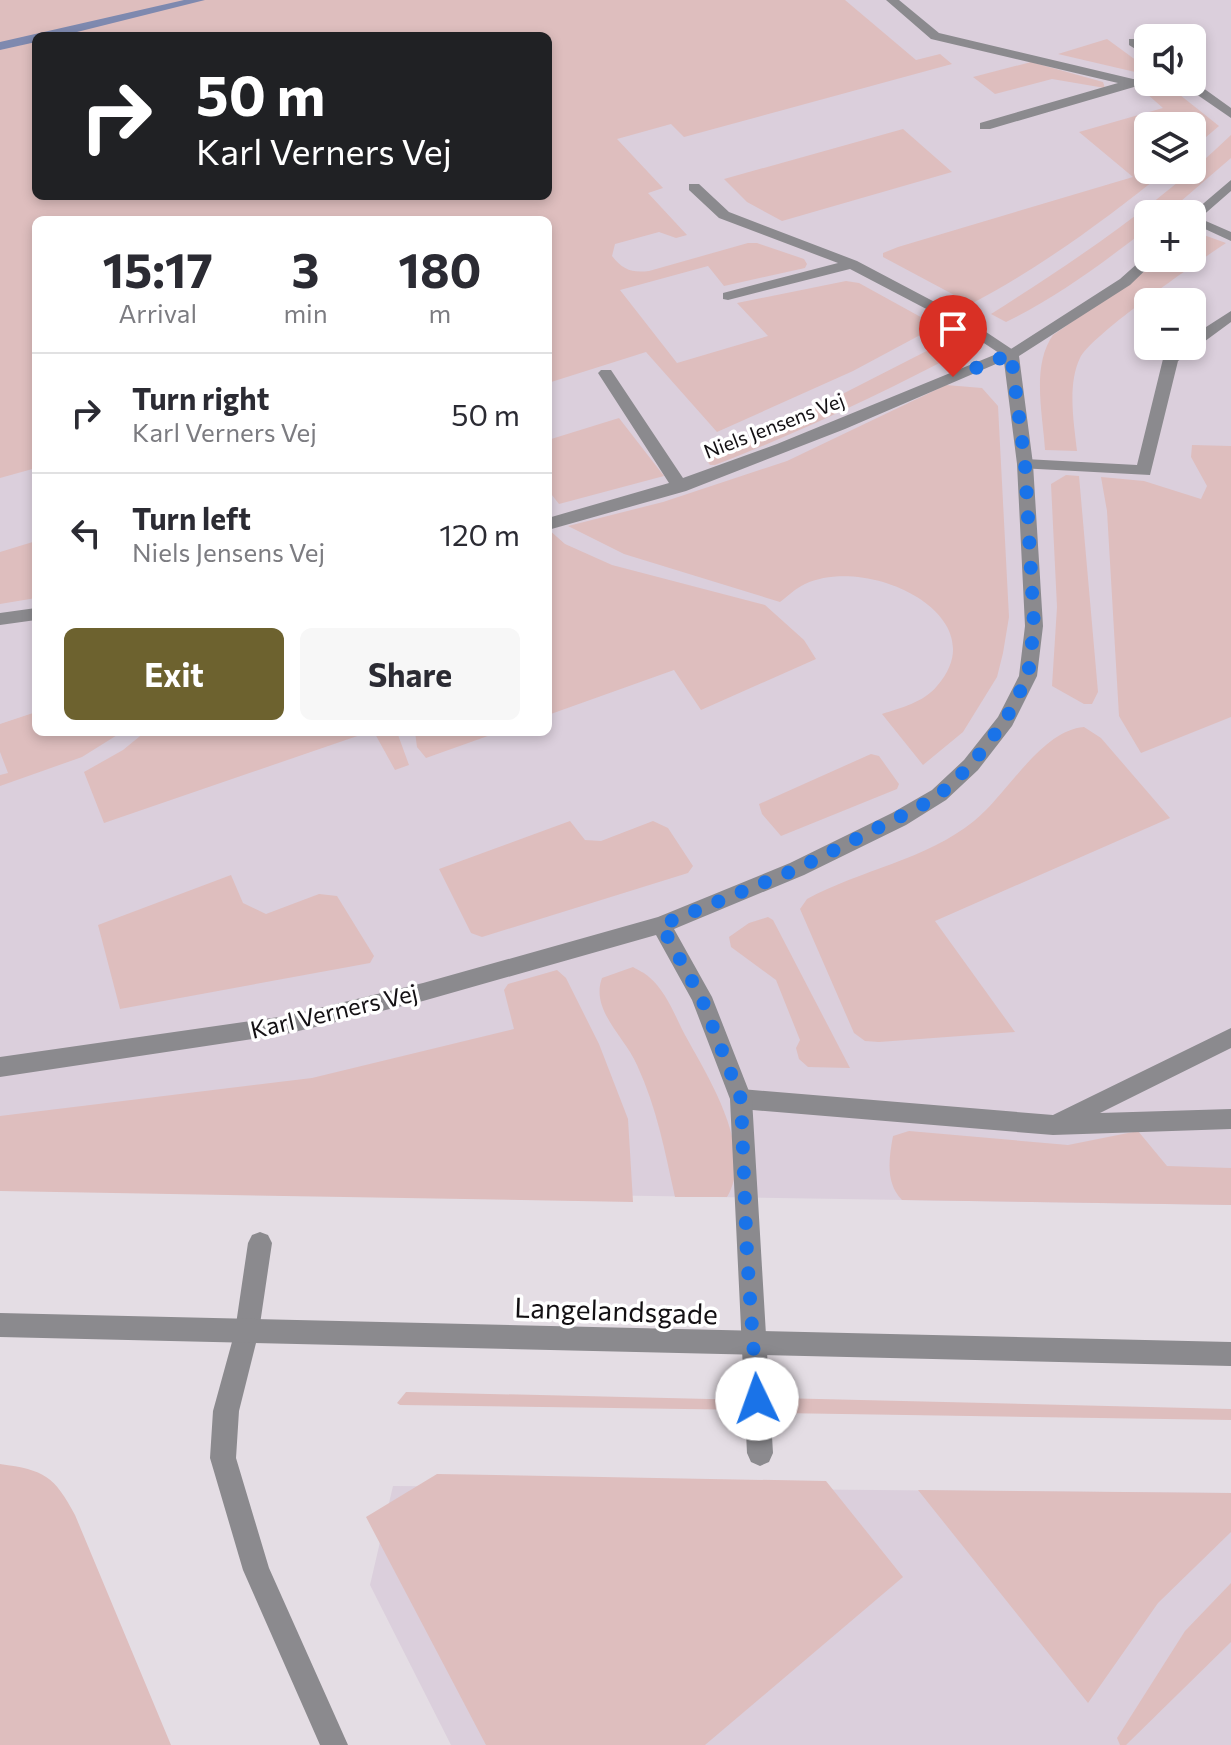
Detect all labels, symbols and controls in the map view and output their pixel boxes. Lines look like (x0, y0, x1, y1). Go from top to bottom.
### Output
map controls (1134, 24, 1206, 360)
button: sound (1134, 24, 1206, 96)
text: 50 m (196, 59, 325, 128)
icon: right (64, 64, 168, 168)
button: layers (1134, 112, 1206, 184)
text: Karl Verners Vej (196, 128, 452, 172)
button: + (1134, 200, 1206, 272)
text: 15:17 (102, 239, 213, 298)
text: 3 (292, 239, 320, 298)
text: 180 (398, 239, 481, 298)
button: − (1134, 288, 1206, 360)
pin (919, 295, 987, 377)
text: Arrival (118, 297, 197, 328)
text: min (283, 297, 328, 328)
text: m (428, 297, 451, 328)
icon: arrive (931, 307, 975, 351)
text: Turn right (132, 379, 269, 416)
street label: Niels Jensens Vej (700, 387, 847, 463)
icon: right (64, 391, 108, 435)
text: 50 m (451, 395, 520, 432)
text: Karl Verners Vej (132, 416, 317, 447)
text: Turn left (132, 499, 251, 536)
icon: left (64, 511, 108, 555)
text: 120 m (439, 515, 520, 552)
text: Niels Jensens Vej (132, 536, 325, 567)
button: Exit (64, 628, 284, 720)
button: Share (300, 628, 520, 720)
street label: Karl Verners Vej (247, 977, 420, 1044)
street label: Langelandsgade (514, 1289, 718, 1331)
position arrow (715, 1357, 799, 1441)

